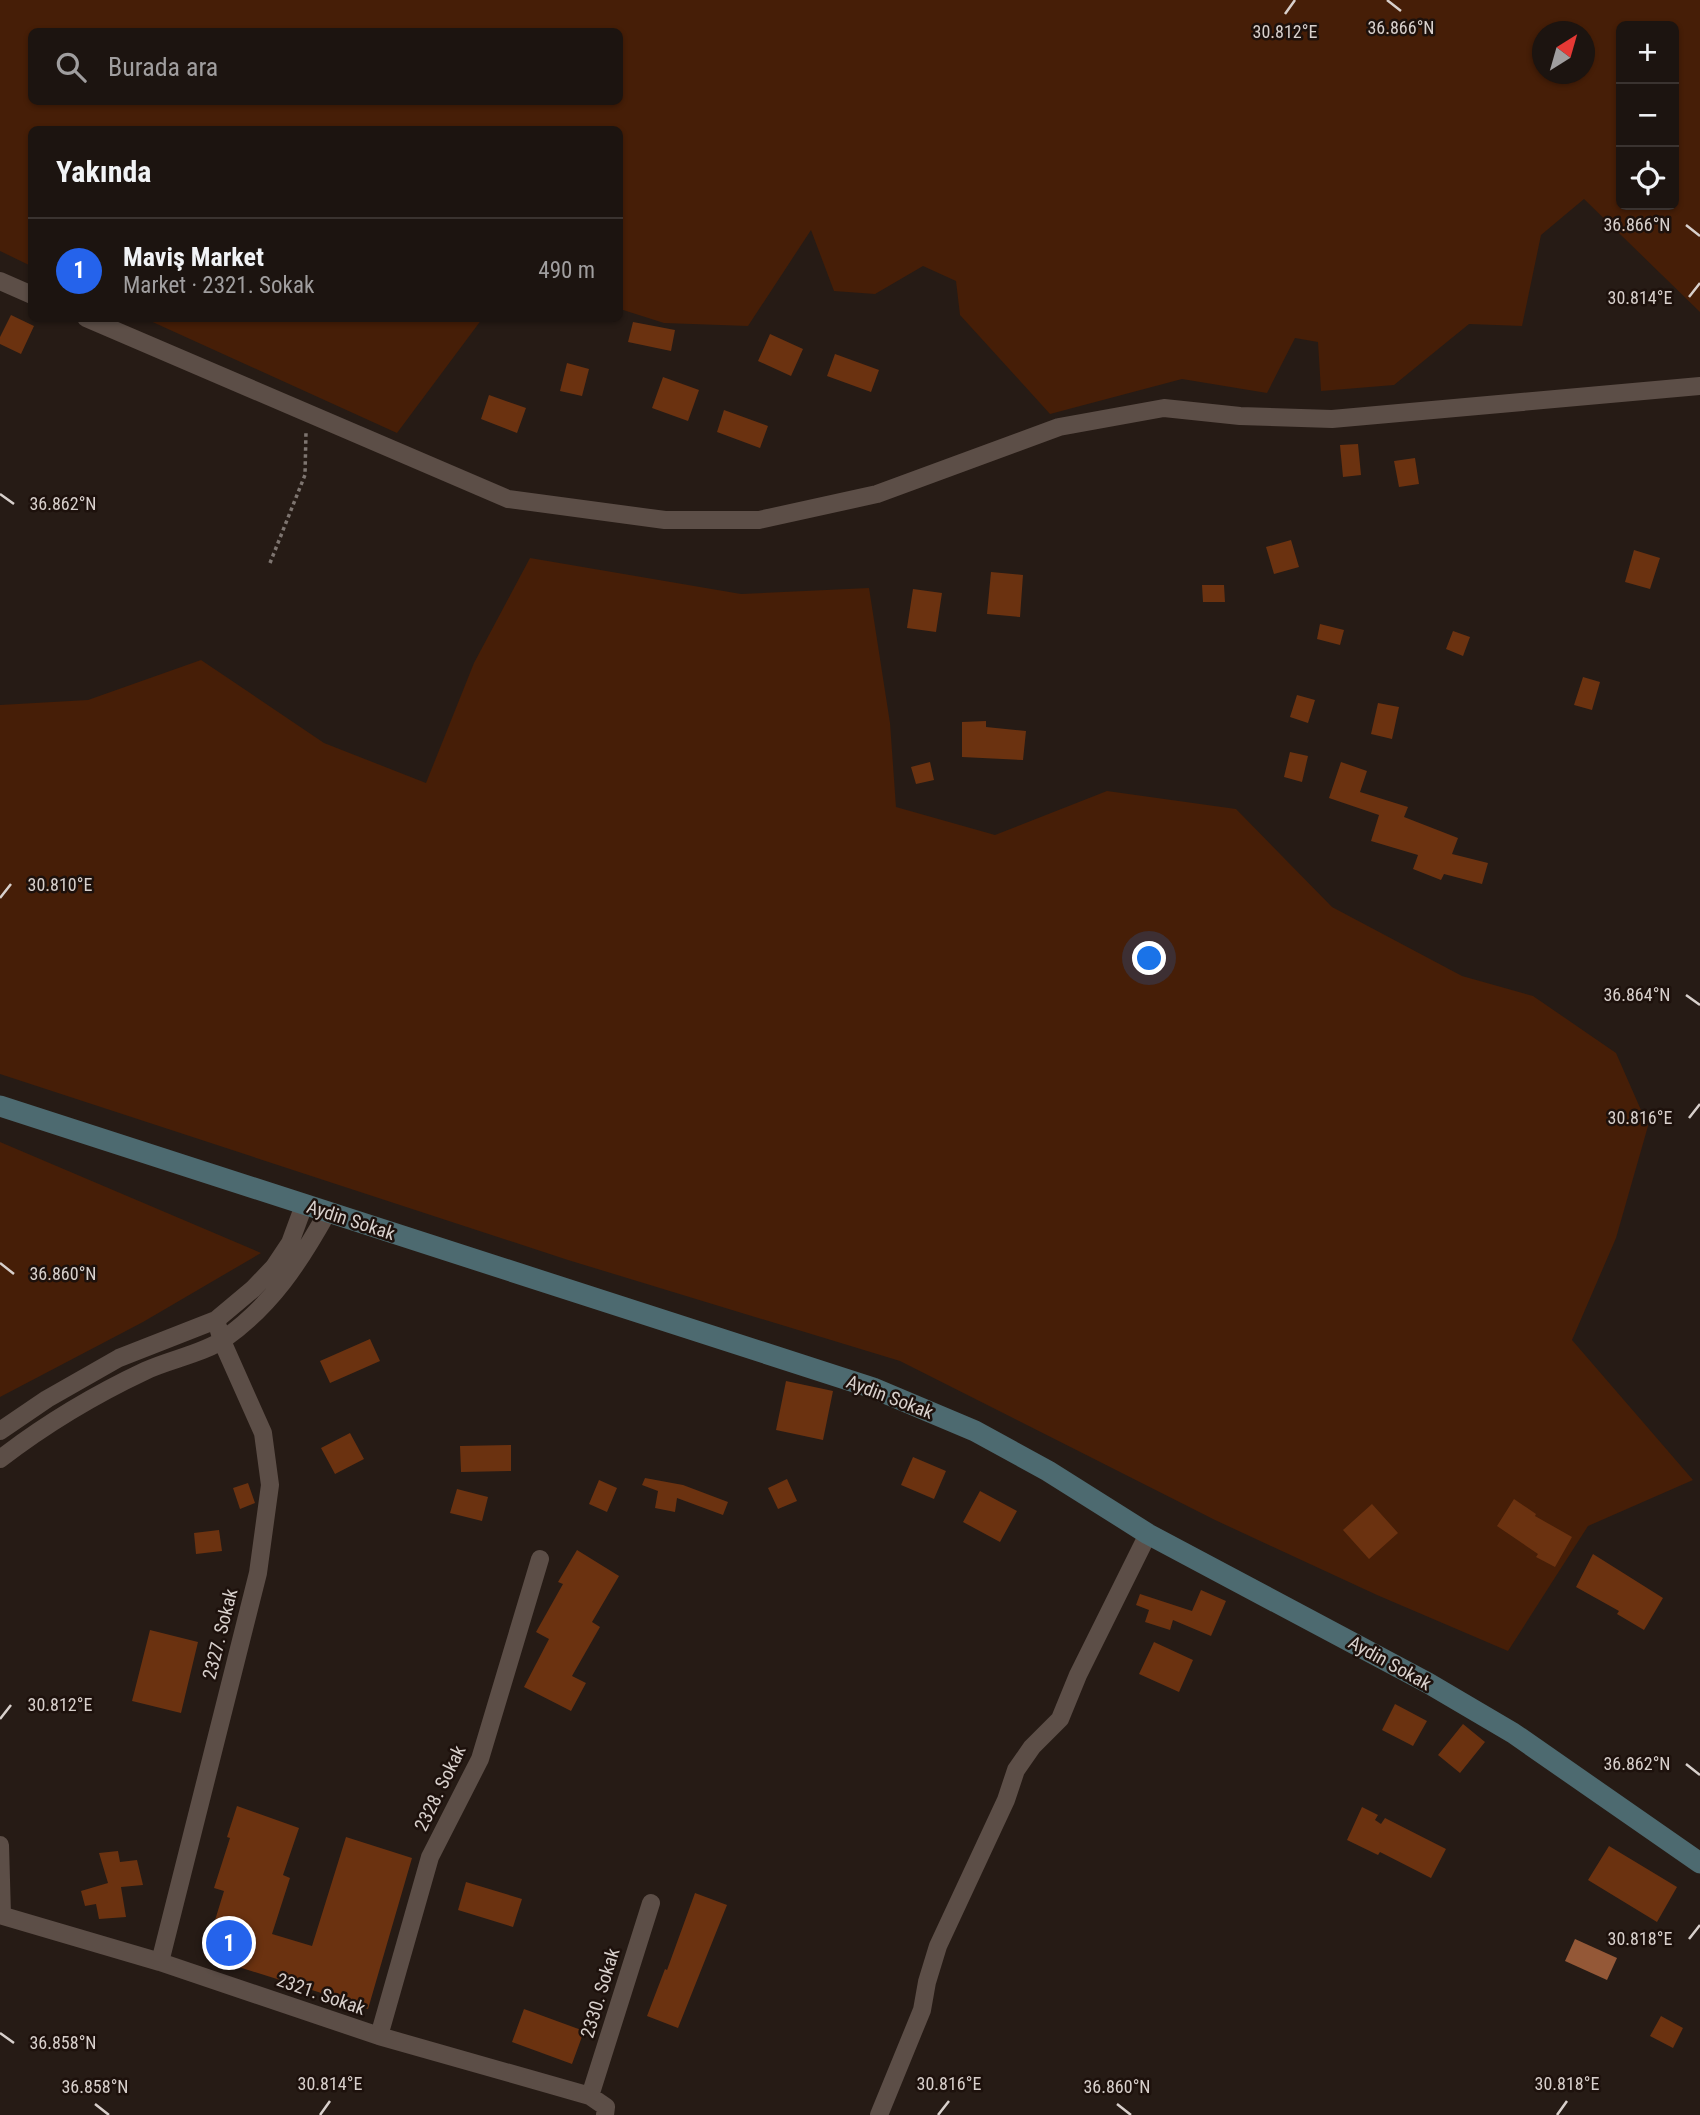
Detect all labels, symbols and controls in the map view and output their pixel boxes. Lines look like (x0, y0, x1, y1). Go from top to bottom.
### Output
text: 36.866°N (1367, 17, 1435, 38)
text: 30.812°E (1253, 21, 1317, 42)
north arrow (1532, 21, 1595, 84)
map controls (1616, 21, 1679, 210)
button: + (1616, 21, 1679, 84)
search box (28, 28, 623, 105)
icon: search (52, 48, 90, 86)
text: Burada ara (108, 52, 218, 82)
button: − (1616, 84, 1679, 147)
button: locate (1616, 147, 1679, 210)
text: Yakında (56, 154, 151, 189)
text: 36.866°N (1603, 214, 1671, 235)
text: Maviş Market (123, 242, 264, 272)
text: 1 (73, 257, 85, 284)
text: 490 m (538, 257, 595, 284)
text: Market · 2321. Sokak (123, 272, 314, 299)
text: 30.814°E (1608, 287, 1672, 308)
text: 36.862°N (29, 493, 97, 514)
text: 30.810°E (28, 874, 92, 895)
your location (1132, 941, 1166, 975)
text: 36.864°N (1603, 984, 1671, 1005)
text: 30.816°E (1608, 1107, 1672, 1128)
street label: Aydin Sokak (304, 1195, 398, 1245)
text: 36.860°N (29, 1263, 97, 1284)
street label: Aydin Sokak (843, 1370, 937, 1424)
street label: 2327. Sokak (198, 1586, 242, 1682)
street label: Aydin Sokak (1345, 1631, 1436, 1695)
text: 30.812°E (28, 1694, 92, 1715)
street label: 2328. Sokak (409, 1741, 471, 1835)
text: 36.862°N (1603, 1753, 1671, 1774)
pin: 1 (206, 1917, 252, 1969)
text: 30.818°E (1608, 1928, 1672, 1949)
street label: 2330. Sokak (575, 1945, 625, 2041)
street label: 2321. Sokak (274, 1968, 369, 2020)
text: 36.858°N (29, 2032, 97, 2053)
text: 30.814°E (298, 2073, 362, 2094)
text: 30.816°E (917, 2073, 981, 2094)
text: 30.818°E (1535, 2073, 1599, 2094)
text: 36.858°N (61, 2076, 129, 2097)
text: 36.860°N (1083, 2076, 1151, 2097)

